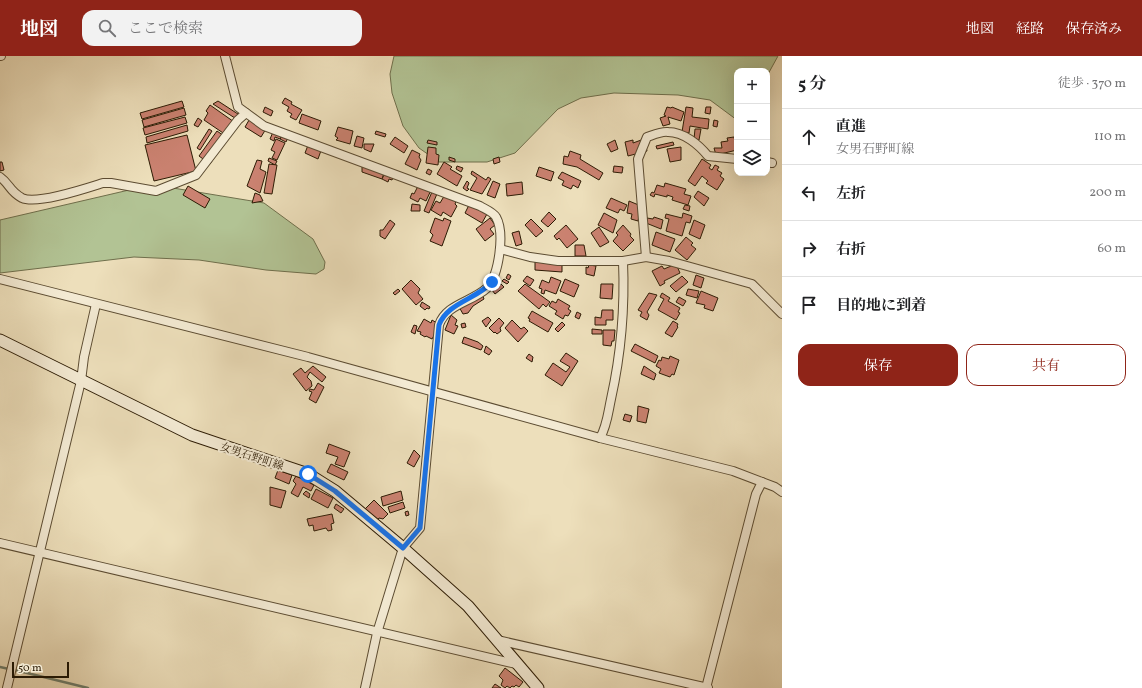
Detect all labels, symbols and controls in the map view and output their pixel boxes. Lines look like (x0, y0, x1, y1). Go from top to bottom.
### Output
search box (82, 10, 362, 46)
text: 地図 (20, 17, 58, 43)
icon: search (96, 17, 118, 39)
text: ここで検索 (128, 19, 203, 40)
text: 地図 (966, 20, 994, 39)
text: 経路 (1016, 20, 1044, 39)
text: 保存済み (1066, 20, 1122, 39)
map controls (734, 68, 770, 176)
button: + (734, 68, 770, 104)
text: 5 分 (798, 73, 827, 96)
text: 徒歩 · 370 m (1058, 75, 1126, 93)
button: − (734, 104, 770, 140)
text: 直進 (836, 117, 866, 138)
icon: ahead (798, 126, 820, 148)
text: 110 m (1094, 128, 1126, 146)
button: layers (734, 140, 770, 176)
text: 女男石野町線 (836, 141, 914, 159)
icon: left (798, 182, 820, 204)
text: 左折 (836, 184, 866, 205)
text: 200 m (1089, 184, 1126, 202)
icon: right (798, 238, 820, 260)
text: 右折 (836, 240, 866, 261)
text: 60 m (1098, 240, 1126, 258)
route end (483, 273, 501, 291)
icon: arrive (798, 294, 820, 316)
text: 目的地に到着 (836, 296, 926, 317)
button: 保存 (798, 344, 958, 386)
button: 共有 (966, 344, 1126, 386)
street label: 女男石野町線 (218, 440, 285, 475)
route start (299, 465, 317, 483)
scale bar (12, 660, 69, 679)
text: 50 m (18, 661, 42, 676)

